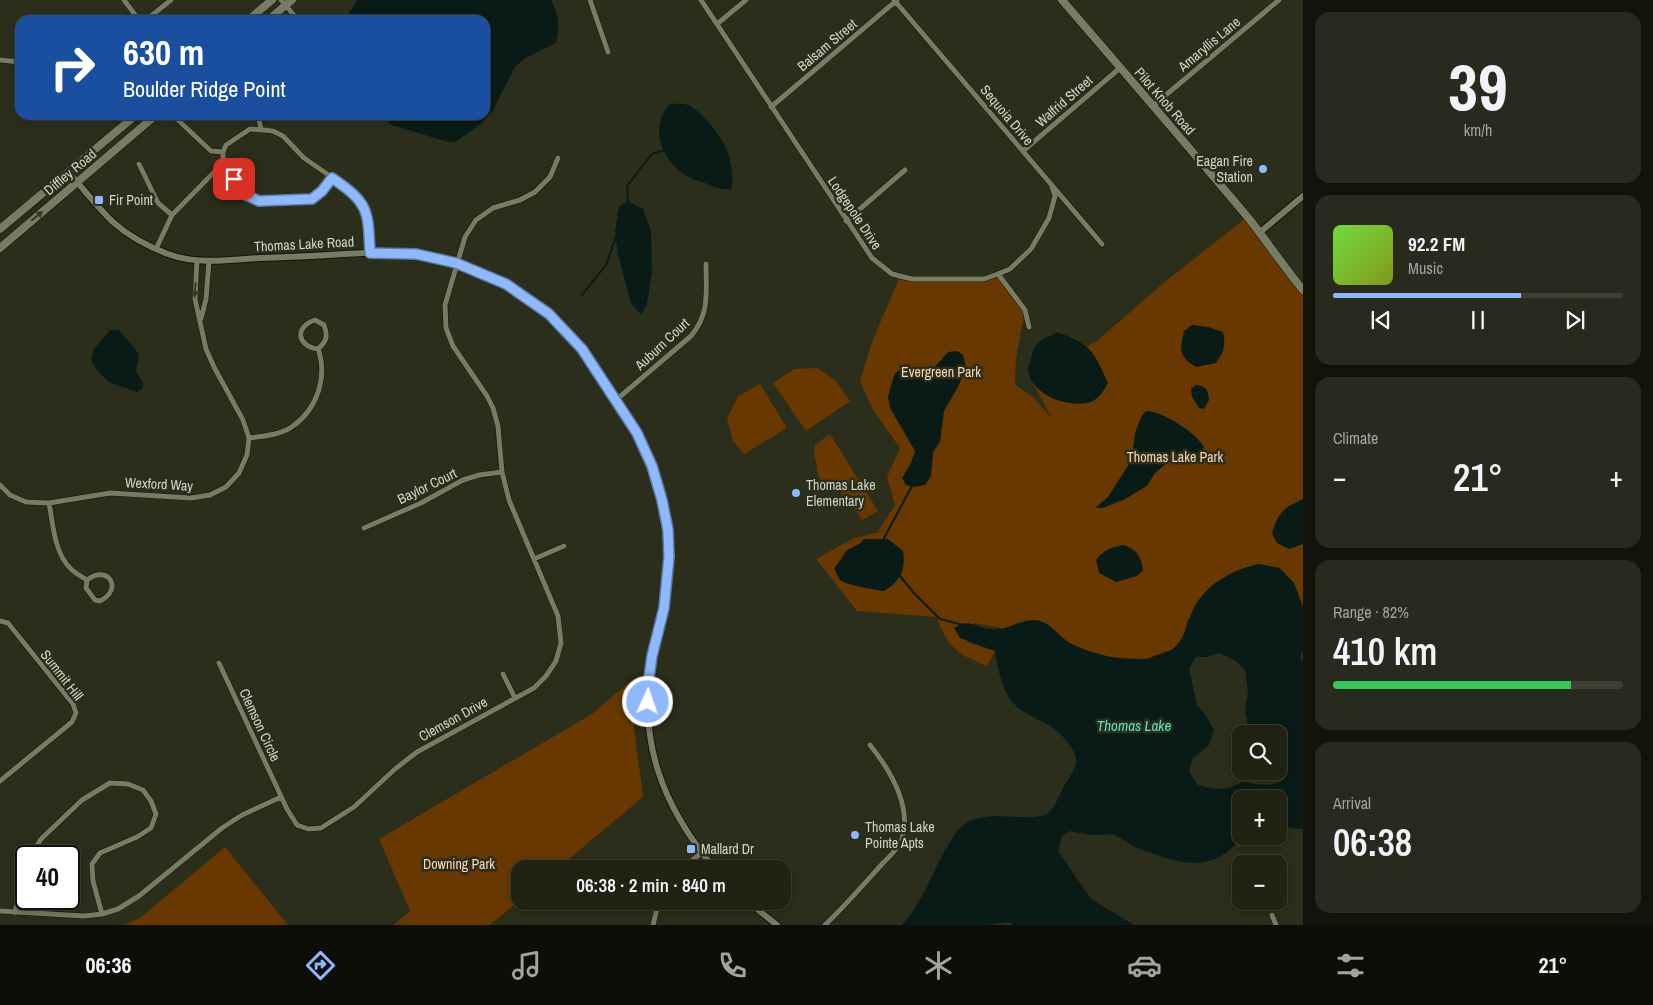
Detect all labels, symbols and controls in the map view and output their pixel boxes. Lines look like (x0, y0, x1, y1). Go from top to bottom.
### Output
street label: Amaryllis Lane (1173, 13, 1244, 76)
street label: Balsam Street (794, 15, 860, 75)
text: 630 m (123, 29, 204, 76)
icon: right (40, 35, 105, 100)
text: 39 (1448, 43, 1508, 130)
street label: Pilot Knob Road (1131, 64, 1199, 138)
street label: Walfrid Street (1032, 71, 1096, 131)
text: Boulder Ridge Point (123, 74, 285, 104)
street label: Sequoia Drive (977, 81, 1037, 149)
text: km/h (1464, 119, 1492, 141)
street label: Diffley Road (40, 145, 100, 199)
place label: Eagan Fire Station (1196, 152, 1253, 186)
pin (213, 158, 255, 200)
marker: Eagan Fire Station (1257, 163, 1269, 175)
icon: arrive (220, 165, 248, 193)
street label: Lodgepole Drive (824, 173, 886, 253)
place label: Fir Point (109, 191, 153, 209)
marker: Fir Point (93, 194, 105, 206)
one-way arrow (31, 211, 44, 222)
text: 92.2 FM (1408, 231, 1465, 257)
street label: Thomas Lake Road (254, 232, 354, 256)
text: Music (1408, 257, 1443, 279)
one-way arrow (191, 282, 199, 298)
icon: previous (1367, 306, 1395, 334)
icon: pause (1464, 306, 1492, 334)
icon: next (1561, 306, 1589, 334)
street label: Auburn Court (630, 314, 693, 375)
park label: Evergreen Park (901, 363, 981, 381)
text: Climate (1333, 427, 1378, 449)
park label: Thomas Lake Park (1127, 448, 1223, 466)
text: 21° (1453, 452, 1503, 503)
text: − (1333, 458, 1346, 496)
text: + (1610, 458, 1623, 496)
street label: Baylor Court (394, 464, 460, 508)
street label: Wexford Way (124, 473, 194, 495)
place label: Thomas Lake Elementary (806, 476, 876, 510)
marker: Thomas Lake Elementary (790, 487, 802, 499)
text: Range · 82% (1333, 601, 1409, 623)
text: 410 km (1333, 626, 1437, 677)
street label: Summit Hill (37, 646, 87, 704)
position arrow (621, 675, 673, 727)
street label: Clemson Circle (235, 686, 285, 764)
street label: Clemson Drive (415, 693, 491, 745)
water label: Thomas Lake (1097, 715, 1171, 736)
map controls (1232, 725, 1287, 910)
button: search (1232, 725, 1287, 780)
button: + (1232, 790, 1287, 845)
text: Arrival (1333, 792, 1371, 814)
text: 06:38 (1333, 817, 1412, 868)
place label: Thomas Lake Pointe Apts (865, 818, 935, 852)
marker: Thomas Lake Pointe Apts (849, 829, 861, 841)
place label: Mallard Dr (701, 840, 754, 858)
marker: Mallard Dr (685, 843, 697, 855)
speed limit sign: 40 (15, 845, 80, 910)
park label: Downing Park (423, 855, 495, 873)
button: − (1232, 855, 1287, 910)
text: 06:38 · 2 min · 840 m (576, 872, 726, 898)
icon: directions (303, 948, 338, 983)
icon: music (509, 948, 544, 983)
icon: phone (715, 948, 750, 983)
icon: climate (921, 948, 956, 983)
icon: car (1127, 948, 1162, 983)
icon: filters (1333, 948, 1368, 983)
text: 06:36 (85, 950, 132, 980)
text: 21° (1539, 950, 1567, 980)

